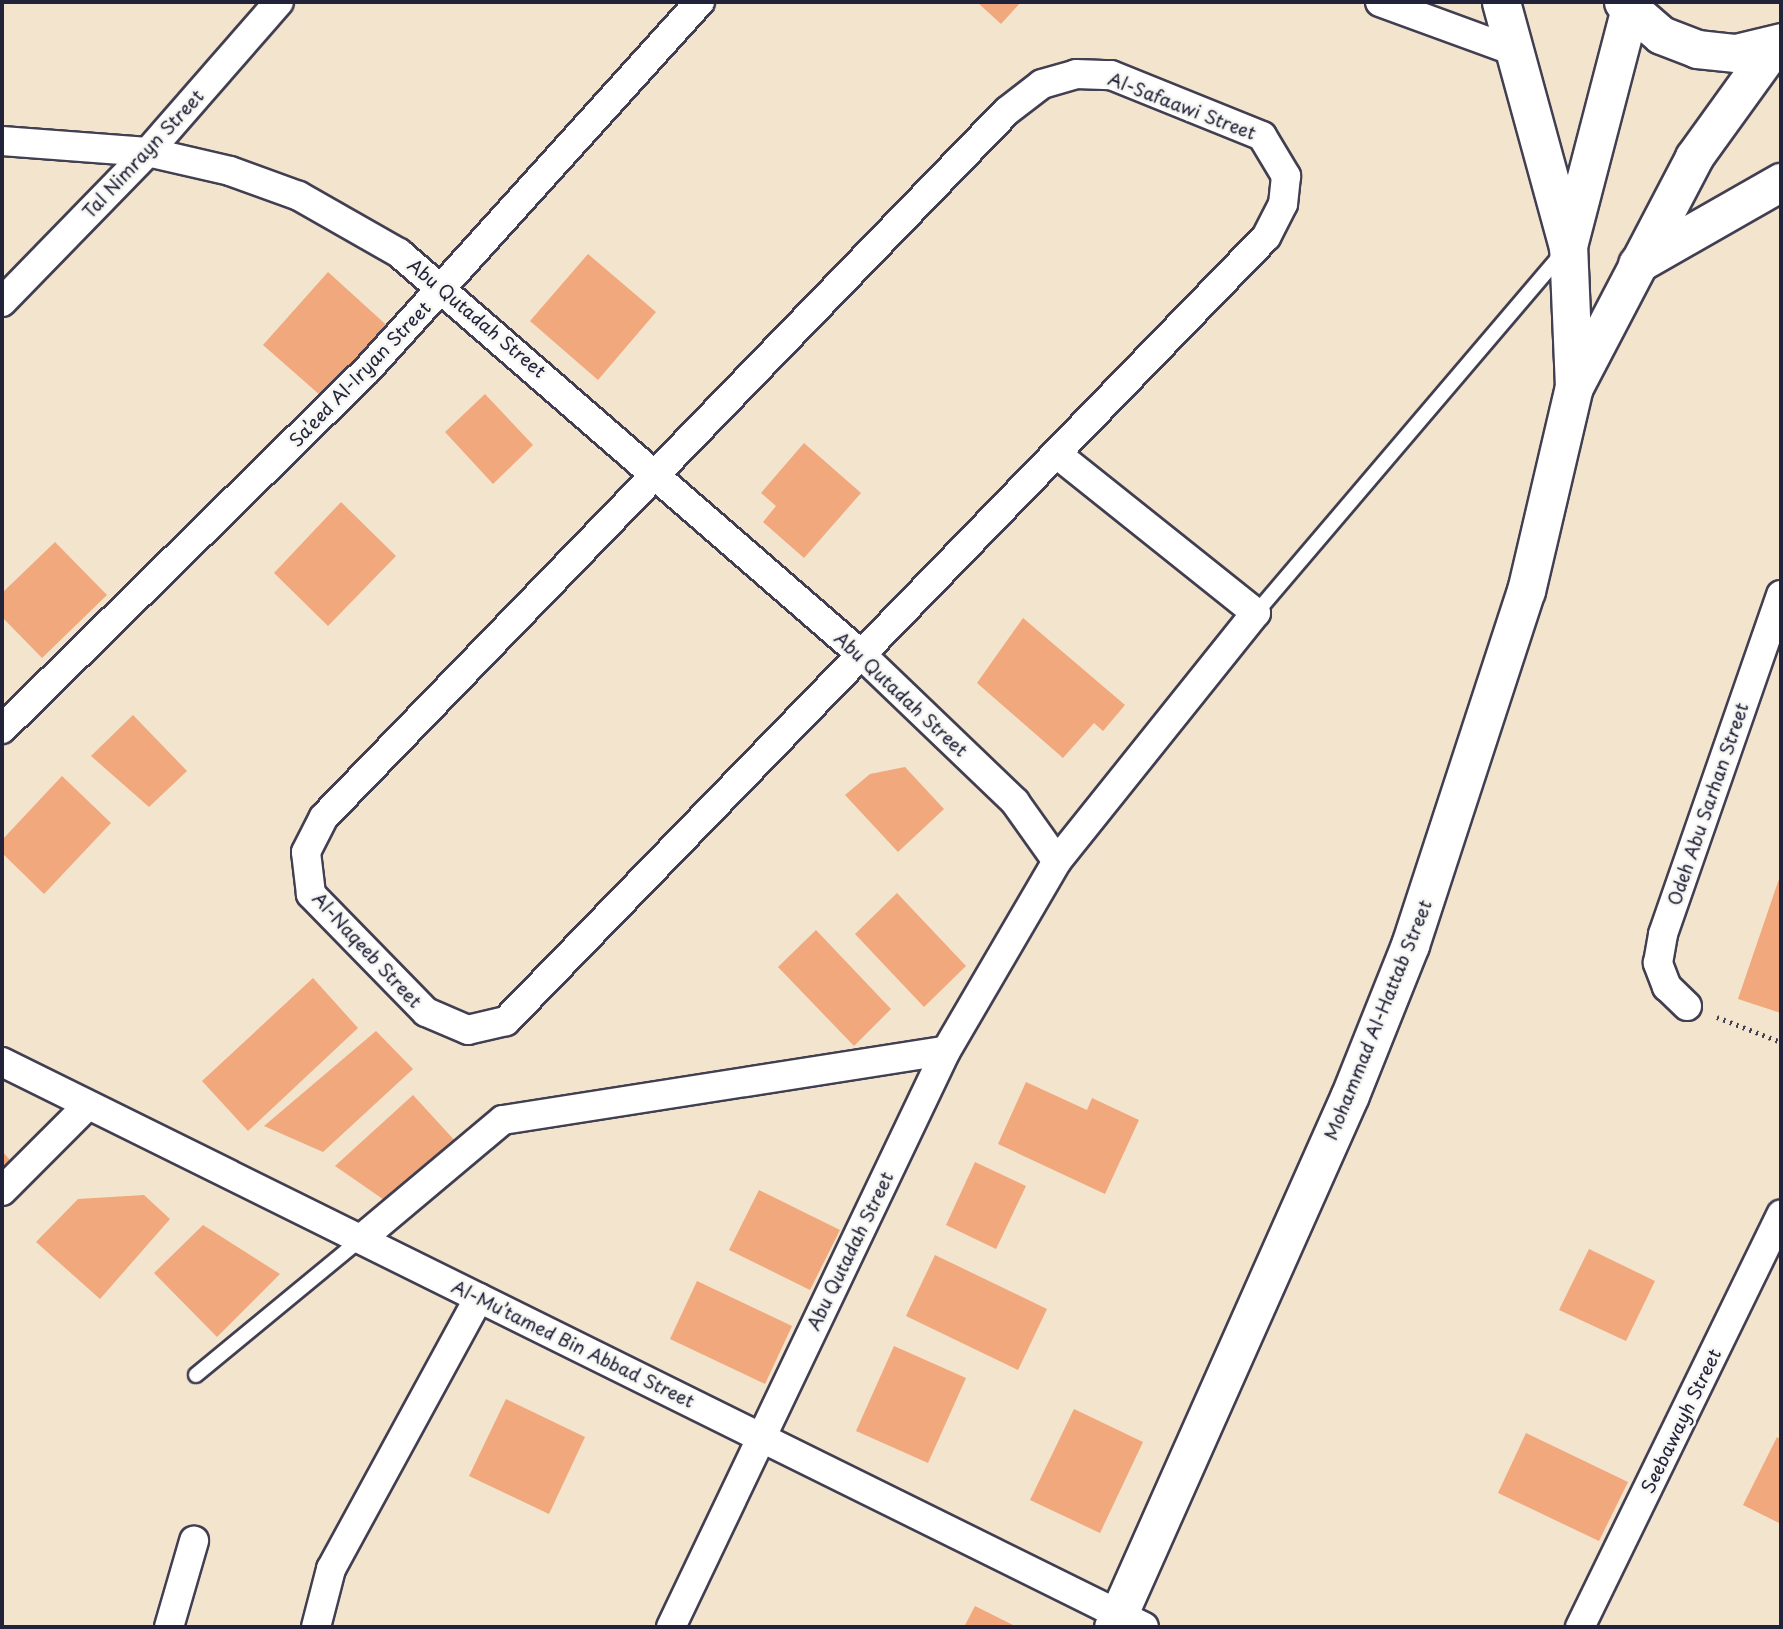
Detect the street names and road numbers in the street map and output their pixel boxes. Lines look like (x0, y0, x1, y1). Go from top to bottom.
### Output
street label: Al-Safaawi Street (1105, 68, 1259, 144)
street label: Tal Nimrayn Street (78, 85, 208, 223)
street label: Abu Qutadah Street (403, 254, 551, 382)
street label: Sa’eed Al-Iryan Street (285, 297, 435, 451)
street label: Abu Qutadah Street (830, 626, 972, 762)
street label: Odeh Abu Sarhan Street (1663, 699, 1753, 909)
street label: Al-Naqeeb Street (307, 887, 427, 1013)
street label: Mohammad Al-Hattab Street (1320, 896, 1436, 1144)
street label: Abu Qutadah Street (802, 1168, 898, 1334)
street label: Al-Mu’tamed Bin Abbad Street (448, 1276, 698, 1412)
street label: Seebawayh Street (1637, 1345, 1725, 1497)

